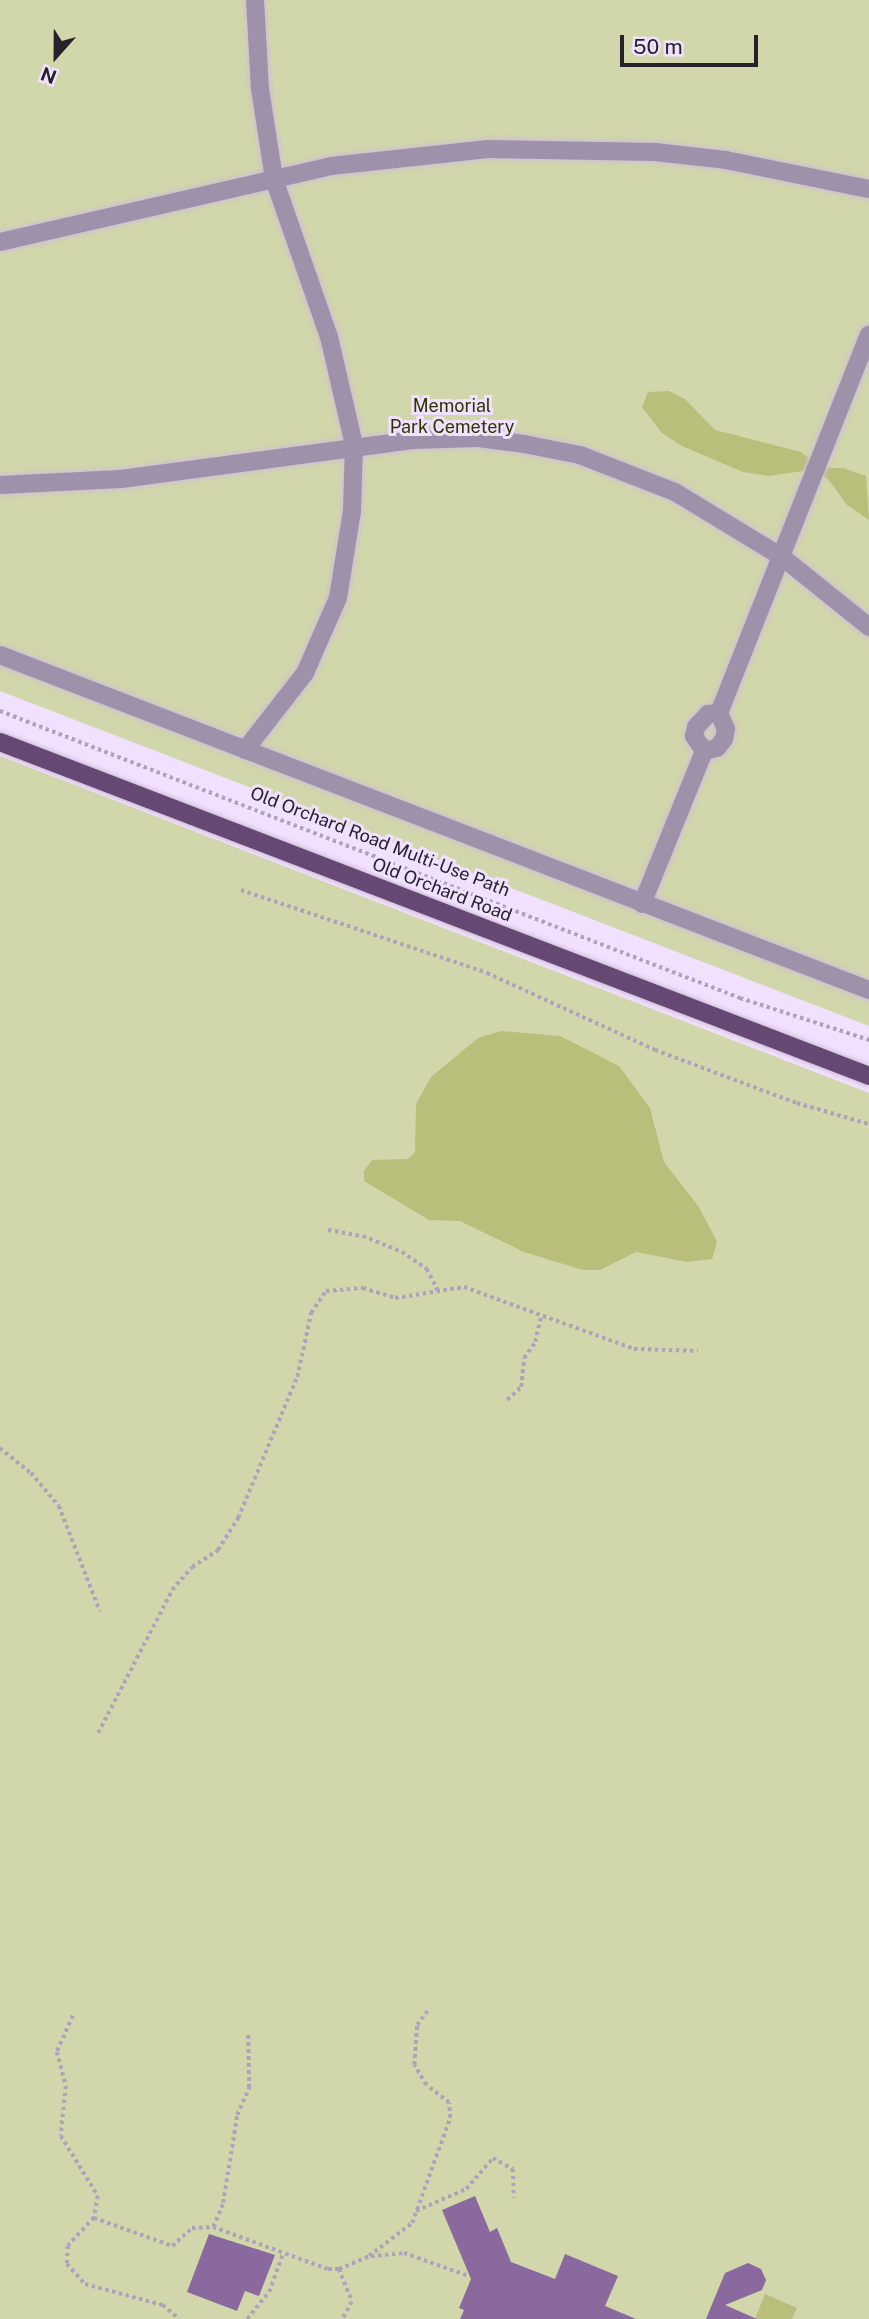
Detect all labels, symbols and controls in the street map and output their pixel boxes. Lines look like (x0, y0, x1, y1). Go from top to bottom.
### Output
north arrow (21, 21, 91, 91)
scale bar (624, 21, 762, 65)
text: 50 m (633, 34, 683, 59)
text: N (38, 63, 59, 89)
park label: Memorial Park Cemetery (390, 396, 514, 438)
street label: Old Orchard Road Multi-Use Path (247, 782, 513, 902)
street label: Old Orchard Road (369, 853, 515, 927)

